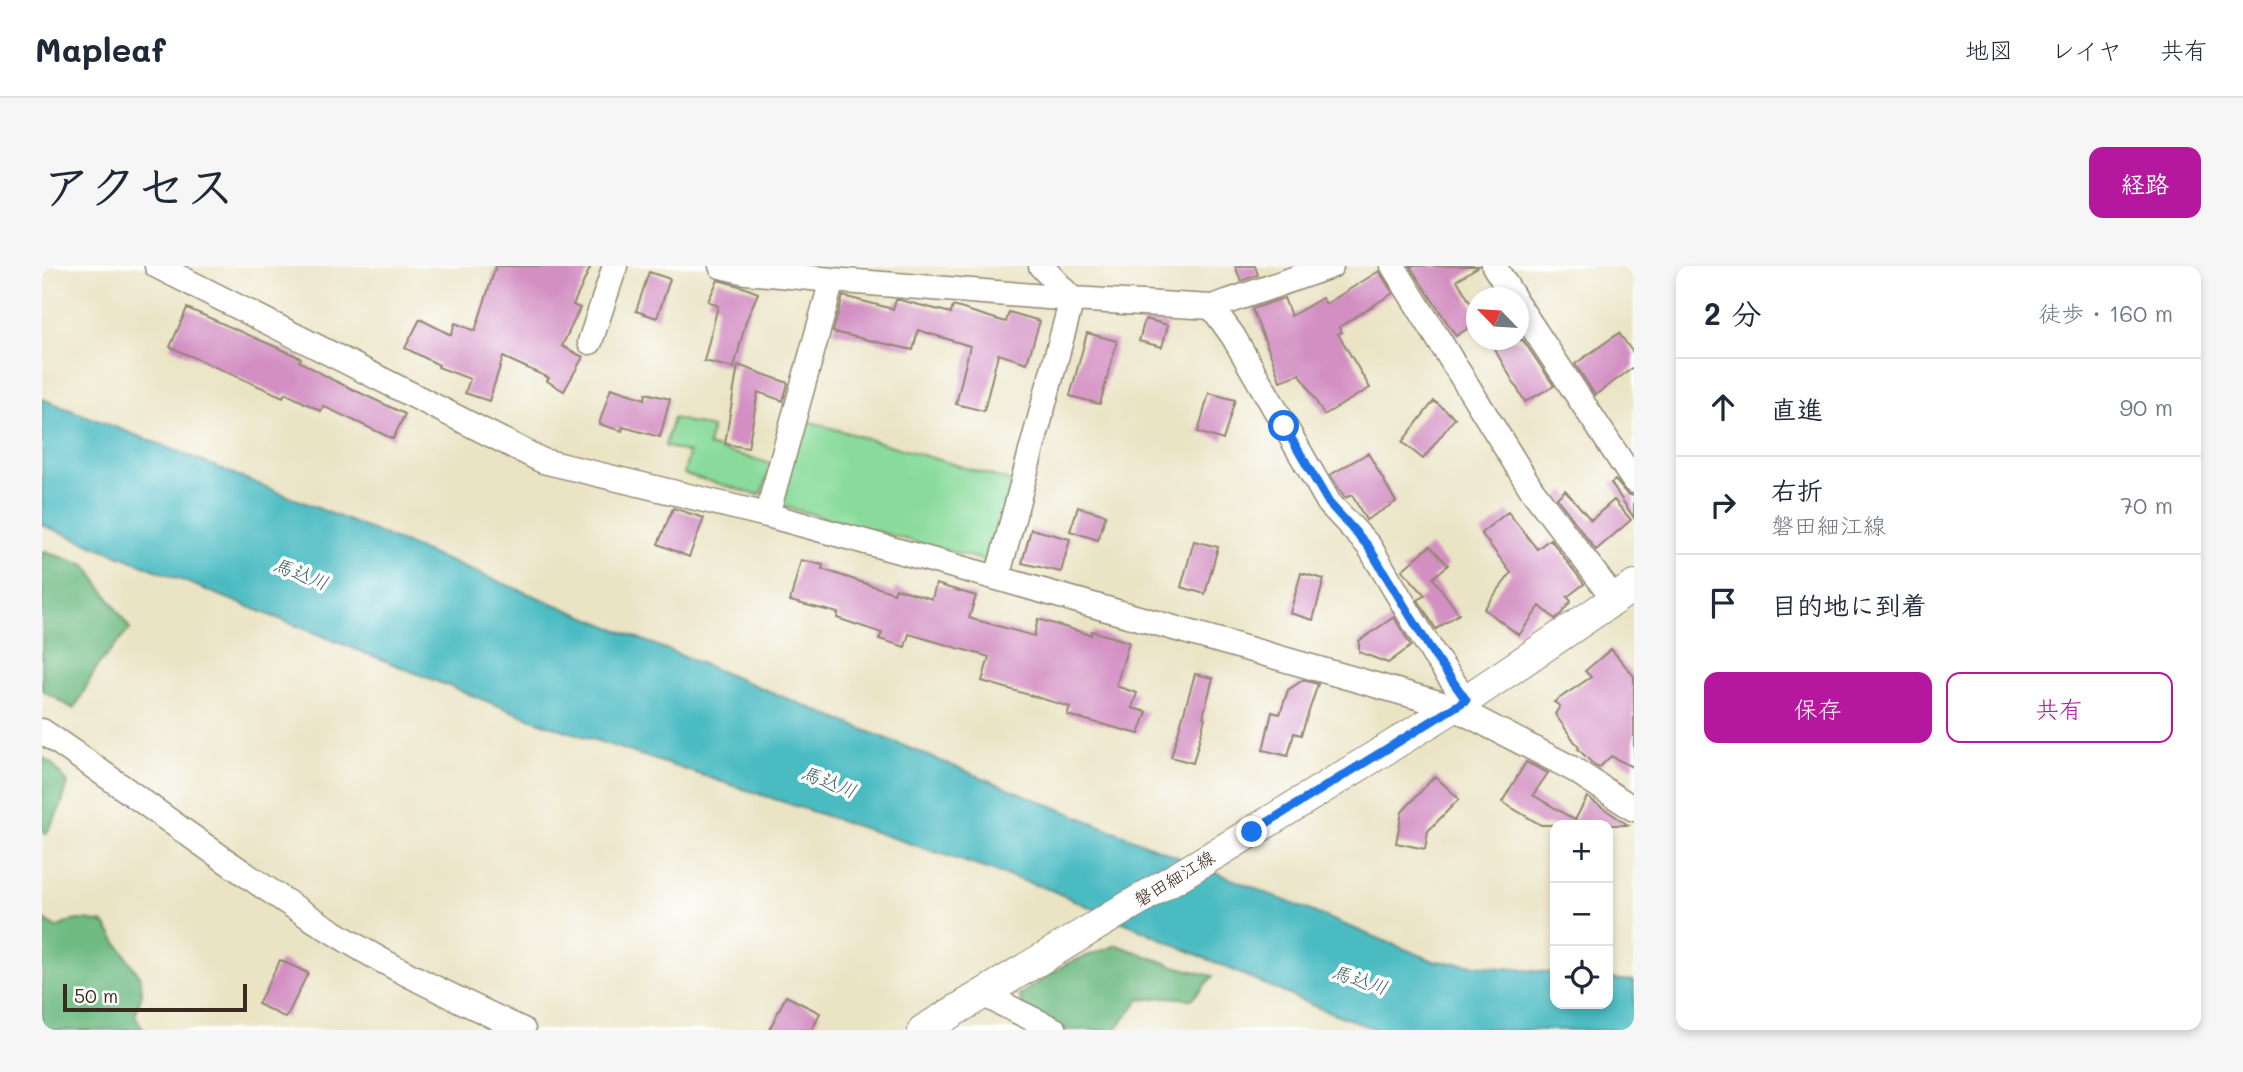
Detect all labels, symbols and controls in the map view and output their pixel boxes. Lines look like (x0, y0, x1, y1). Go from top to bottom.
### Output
text: Mapleaf (35, 27, 166, 70)
text: 地図 (1965, 34, 2013, 65)
text: レイヤ (2051, 34, 2122, 65)
text: 共有 (2160, 34, 2208, 65)
button: 経路 (2089, 147, 2201, 218)
text: アクセス (42, 153, 235, 216)
north arrow (1466, 287, 1529, 350)
text: 2 分 (1704, 293, 1762, 333)
text: 徒歩 · 160 m (2038, 298, 2173, 328)
icon: ahead (1704, 388, 1742, 426)
text: 直進 (1771, 392, 1823, 426)
text: 90 m (2120, 392, 2173, 422)
route start (1268, 410, 1299, 441)
text: 右折 (1771, 473, 1823, 507)
icon: right (1704, 486, 1742, 524)
text: 70 m (2120, 490, 2173, 520)
text: 磐田細江線 (1771, 510, 1886, 540)
water label: 馬込川 (270, 551, 332, 595)
icon: arrive (1704, 584, 1742, 622)
text: 目的地に到着 (1771, 588, 1927, 622)
button: 保存 (1704, 672, 1932, 743)
button: 共有 (1946, 672, 2173, 743)
water label: 馬込川 (798, 759, 860, 803)
route end (1236, 816, 1267, 847)
map controls (1550, 820, 1613, 1009)
button: + (1550, 820, 1613, 883)
street label: 磐田細江線 (1129, 845, 1219, 911)
button: − (1550, 883, 1613, 946)
button: locate (1550, 946, 1613, 1009)
water label: 馬込川 (1329, 958, 1391, 1000)
scale bar (63, 981, 247, 1013)
text: 50 m (74, 983, 118, 1008)

